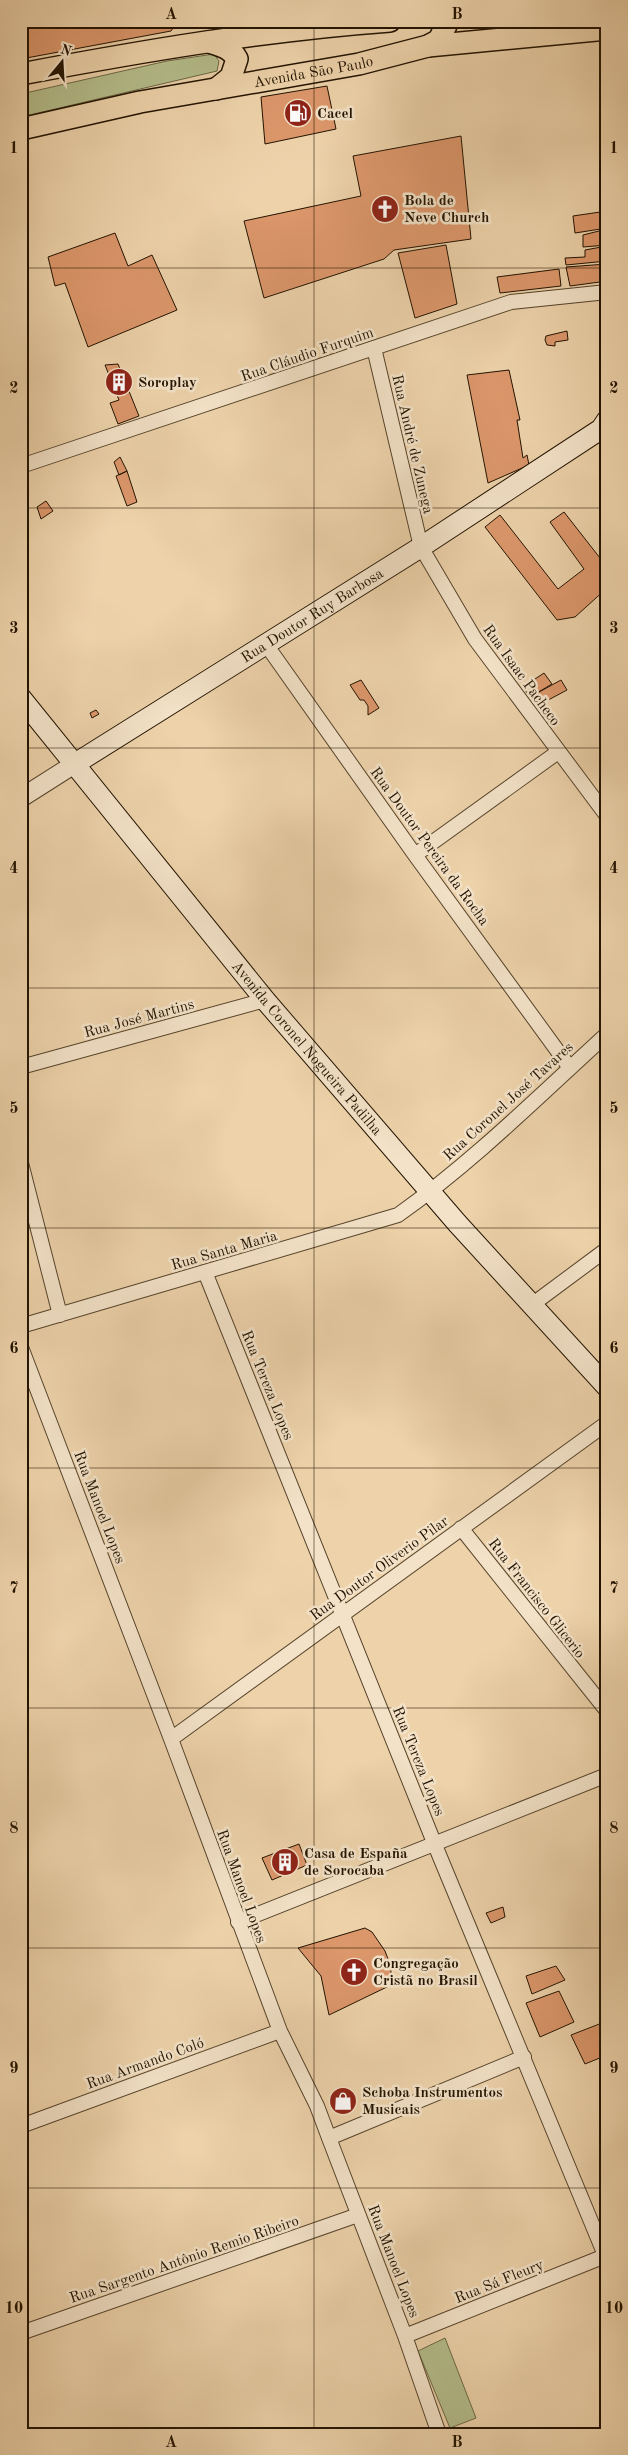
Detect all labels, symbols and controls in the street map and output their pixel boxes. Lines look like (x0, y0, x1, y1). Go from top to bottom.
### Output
text: A (165, 7, 177, 23)
text: B (451, 7, 463, 23)
north arrow (38, 38, 88, 88)
text: N (58, 42, 73, 59)
street label: Avenida São Paulo (253, 55, 375, 91)
fuel station icon: Cacel (283, 98, 313, 128)
place label: Cacel (317, 107, 354, 122)
text: 1 (9, 141, 19, 157)
text: 1 (609, 141, 619, 157)
church icon: Bola de Neve Church (370, 194, 400, 224)
place label: Bola de Neve Church (404, 194, 489, 226)
street label: Rua Cláudio Furquim (239, 326, 376, 385)
building icon: Soroplay (104, 367, 134, 397)
street label: Rua André de Zunega (388, 373, 435, 516)
place label: Soroplay (138, 376, 197, 391)
text: 2 (9, 381, 19, 397)
text: 2 (609, 381, 619, 397)
street label: Rua Doutor Ruy Barbosa (239, 566, 387, 667)
text: 3 (9, 621, 19, 637)
text: 3 (609, 621, 619, 637)
street label: Rua Isaac Pacheco (479, 623, 562, 729)
street label: Rua Doutor Pereira da Rocha (366, 765, 491, 929)
text: 4 (9, 861, 19, 877)
text: 4 (609, 861, 619, 877)
street label: Avenida Coronel Nogueira Padilha (228, 959, 384, 1139)
street label: Rua José Martins (83, 998, 196, 1041)
street label: Rua Coronel José Tavares (441, 1040, 577, 1164)
text: 5 (9, 1101, 19, 1117)
text: 5 (609, 1101, 619, 1117)
street label: Rua Santa Maria (170, 1229, 280, 1274)
street label: Rua Tereza Lopes (238, 1329, 295, 1443)
text: 6 (9, 1341, 19, 1357)
text: 6 (609, 1341, 619, 1357)
street label: Rua Manoel Lopes (70, 1449, 127, 1566)
street label: Rua Doutor Oliverio Pilar (308, 1514, 452, 1624)
street label: Rua Francisco Glicerio (485, 1536, 587, 1662)
text: 7 (9, 1581, 19, 1597)
text: 7 (609, 1581, 619, 1597)
street label: Rua Tereza Lopes (389, 1705, 446, 1819)
text: 8 (9, 1821, 19, 1837)
text: 8 (609, 1821, 619, 1837)
street label: Rua Manoel Lopes (213, 1828, 268, 1945)
building icon: Casa de España de Sorocaba (270, 1847, 300, 1877)
place label: Casa de España de Sorocaba (304, 1847, 408, 1879)
church icon: Congregação Cristã no Brasil (339, 1957, 369, 1987)
place label: Congregação Cristã no Brasil (373, 1957, 478, 1989)
street label: Rua Armando Coló (85, 2036, 206, 2093)
text: 9 (9, 2061, 19, 2077)
text: 9 (609, 2061, 619, 2077)
shop icon: Schoba Instrumentos Musicais (328, 2086, 358, 2116)
place label: Schoba Instrumentos Musicais (362, 2086, 503, 2118)
street label: Rua Manoel Lopes (364, 2203, 421, 2320)
street label: Rua Sargento Antônio Remio Ribeiro (68, 2214, 301, 2307)
street label: Rua Sá Fleury (453, 2258, 546, 2307)
text: 10 (5, 2301, 23, 2317)
text: 10 (605, 2301, 623, 2317)
text: A (165, 2435, 177, 2451)
text: B (451, 2435, 463, 2451)

